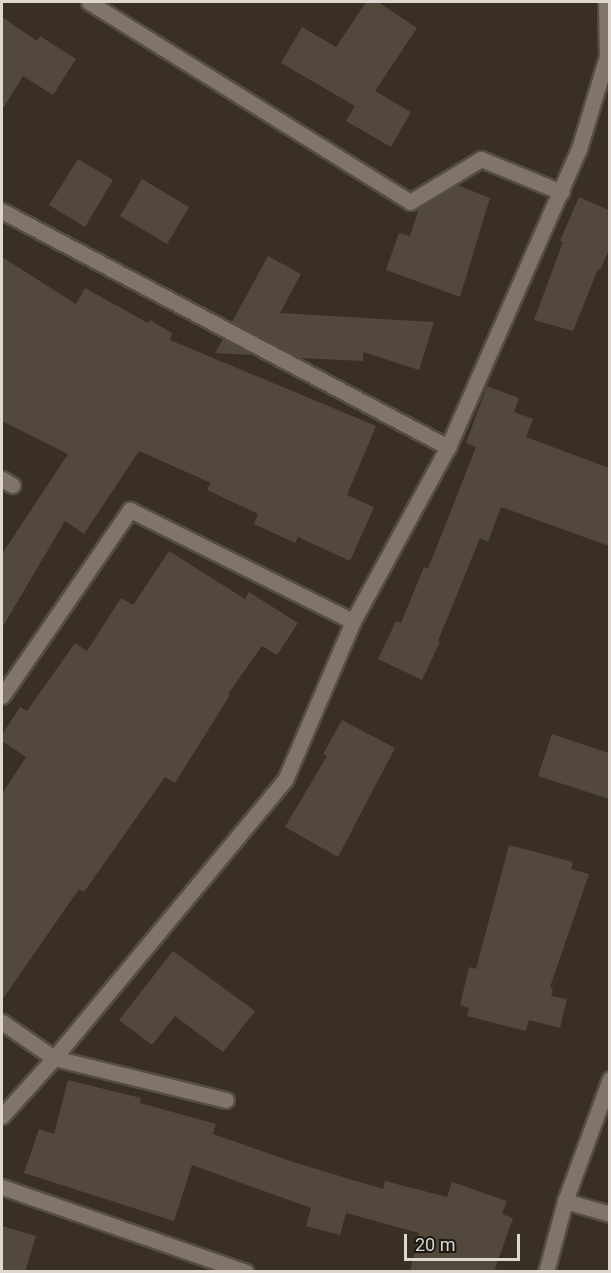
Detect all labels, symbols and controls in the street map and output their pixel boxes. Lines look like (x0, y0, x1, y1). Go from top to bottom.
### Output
scale bar (407, 1222, 522, 1260)
text: 20 m (415, 1234, 455, 1255)

